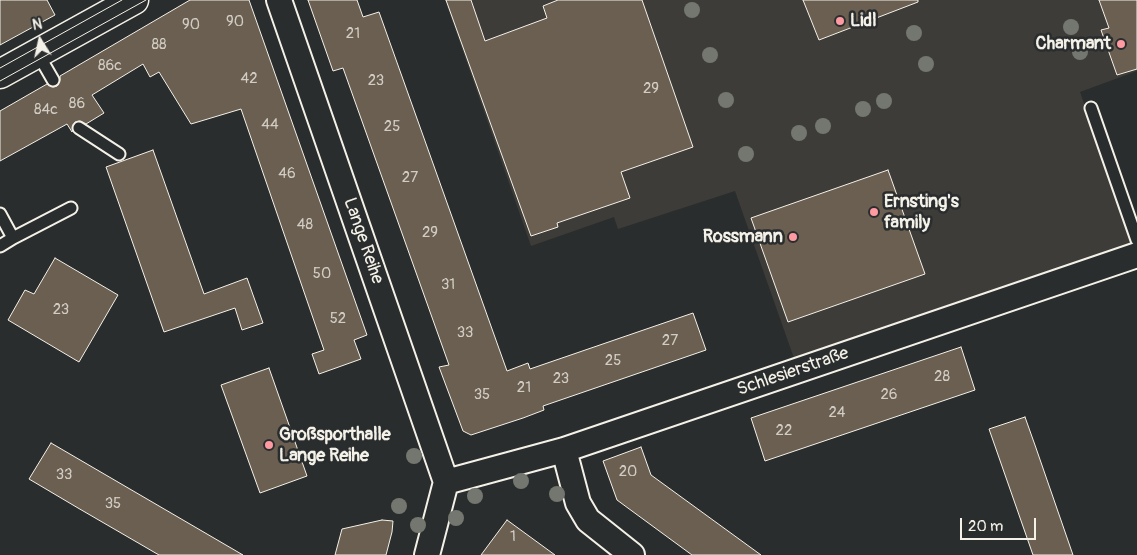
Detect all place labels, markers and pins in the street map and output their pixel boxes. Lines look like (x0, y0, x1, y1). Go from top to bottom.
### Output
place label: Lidl (850, 10, 876, 32)
marker: Lidl (834, 15, 846, 27)
place label: Charmant (1036, 33, 1111, 55)
marker: Charmant (1115, 38, 1127, 50)
place label: Ernsting's family (884, 191, 959, 233)
marker: Ernsting's family (868, 206, 880, 218)
place label: Rossmann (703, 226, 783, 248)
marker: Rossmann (787, 231, 799, 243)
place label: Großsporthalle Lange Reihe (279, 424, 391, 466)
marker: Großsporthalle Lange Reihe (263, 439, 275, 451)

